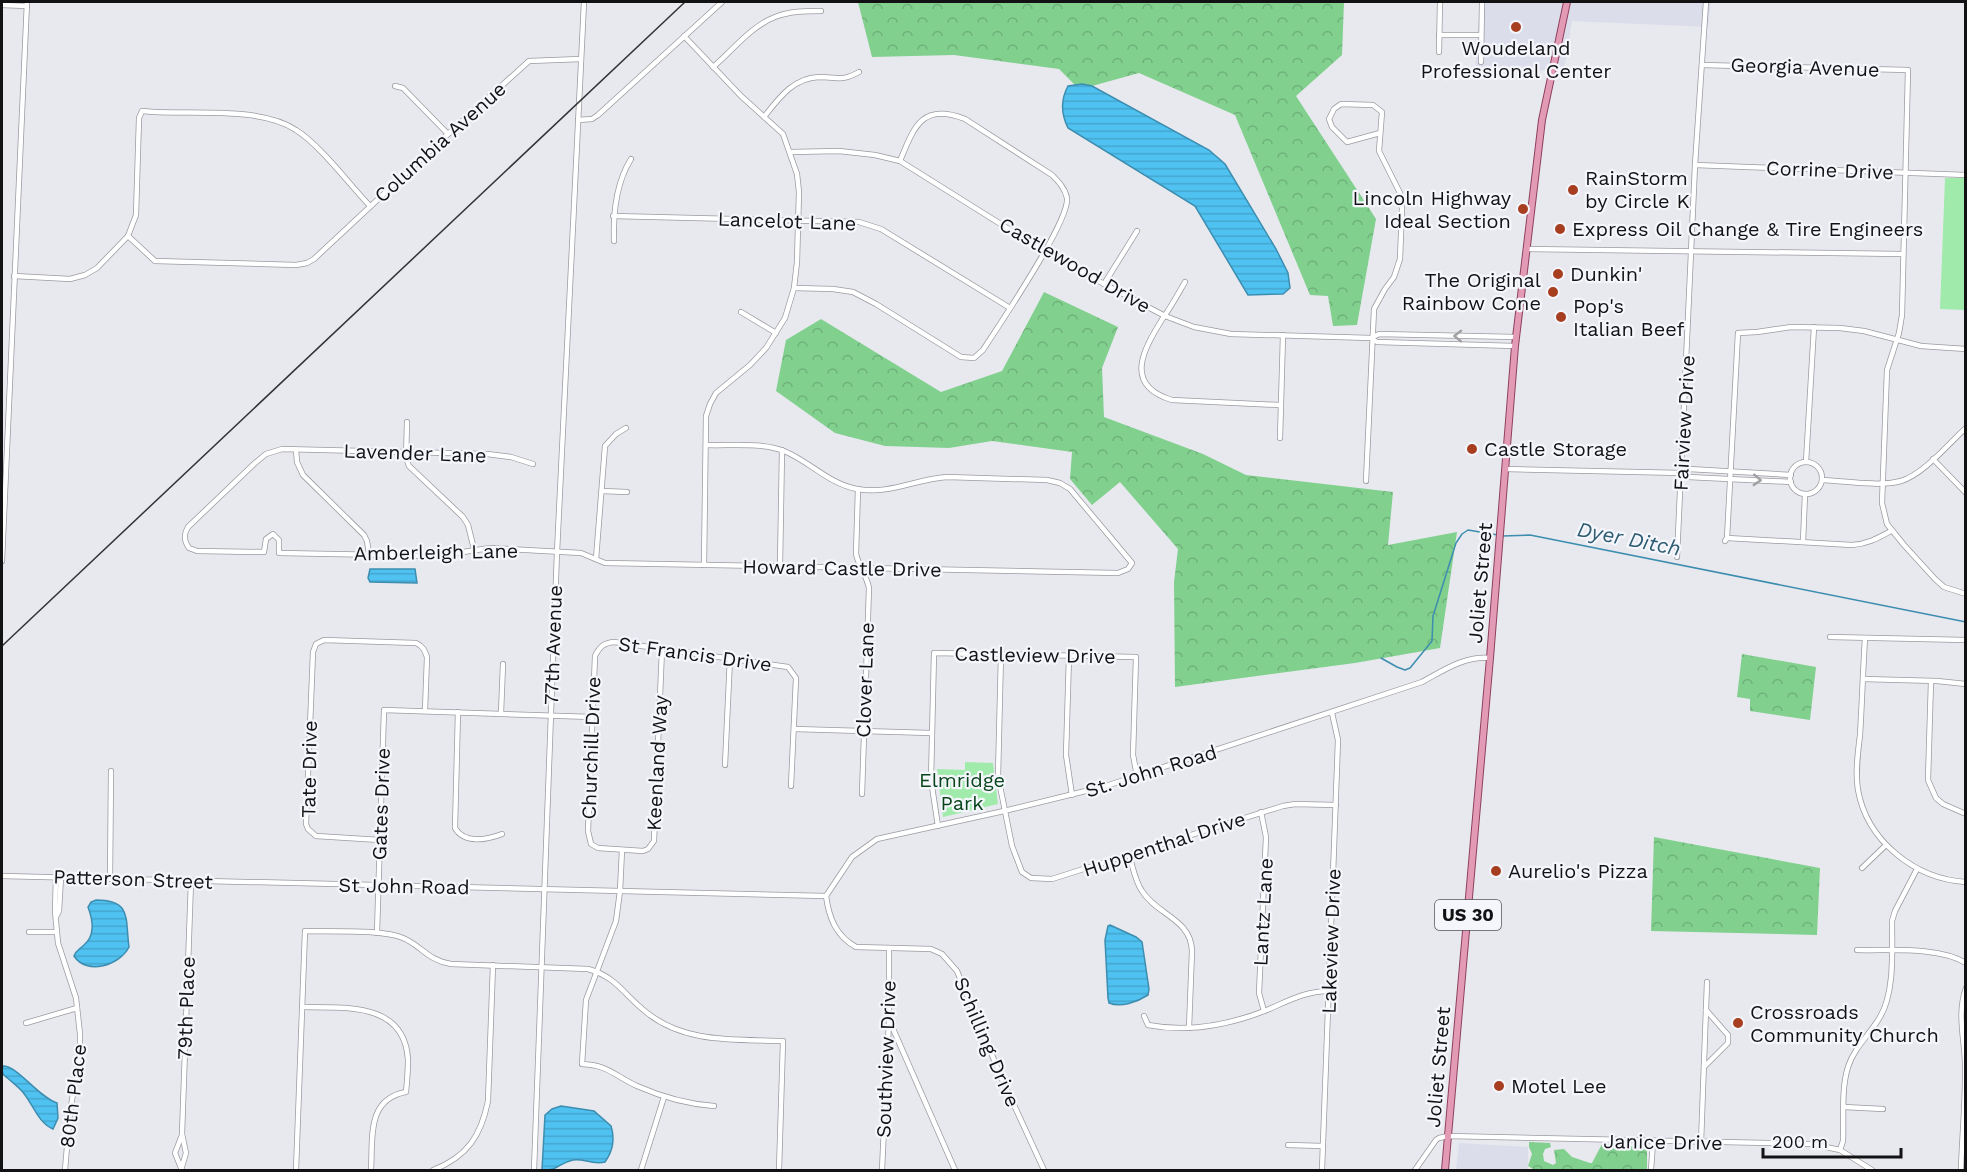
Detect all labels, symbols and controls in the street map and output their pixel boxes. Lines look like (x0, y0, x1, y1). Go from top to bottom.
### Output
marker: Woudeland Professional Center (1509, 20, 1523, 34)
place label: Woudeland Professional Center (1421, 36, 1611, 83)
street label: Georgia Avenue (1730, 52, 1880, 82)
street label: Columbia Avenue (369, 77, 511, 207)
street label: Corrine Drive (1766, 156, 1894, 184)
place label: RainStorm by Circle K (1585, 166, 1690, 213)
marker: RainStorm by Circle K (1566, 183, 1580, 197)
place label: Lincoln Highway Ideal Section (1352, 186, 1512, 233)
marker: Lincoln Highway Ideal Section (1516, 202, 1530, 216)
street label: Lancelot Lane (717, 207, 857, 235)
street label: Castlewood Drive (995, 212, 1155, 318)
place label: Express Oil Change & Tire Engineers (1572, 217, 1923, 241)
marker: Express Oil Change & Tire Engineers (1553, 222, 1567, 236)
place label: Dunkin' (1570, 262, 1642, 286)
marker: Dunkin' (1551, 267, 1565, 281)
place label: The Original Rainbow Cone (1402, 268, 1541, 315)
marker: The Original Rainbow Cone (1546, 285, 1560, 299)
place label: Pop's Italian Beef (1573, 294, 1685, 341)
marker: Pop's Italian Beef (1554, 310, 1568, 324)
one-way arrow (1453, 329, 1462, 342)
street label: Fairview Drive (1668, 355, 1700, 491)
place label: Castle Storage (1484, 437, 1627, 461)
street label: Lavender Lane (343, 439, 487, 467)
marker: Castle Storage (1465, 442, 1479, 456)
one-way arrow (1752, 474, 1761, 487)
water label: Dyer Ditch (1575, 516, 1683, 561)
street label: Joliet Street (1463, 521, 1497, 644)
street label: Amberleigh Lane (354, 539, 518, 565)
street label: Howard Castle Drive (742, 554, 942, 582)
street label: 77th Avenue (539, 585, 567, 705)
street label: Clover Lane (851, 622, 879, 738)
street label: St Francis Drive (617, 631, 773, 677)
street label: Castleview Drive (954, 642, 1116, 668)
street label: Churchill Drive (577, 676, 605, 820)
street label: Keenland Way (641, 694, 673, 831)
street label: Tate Drive (296, 720, 322, 818)
street label: St. John Road (1082, 740, 1220, 802)
street label: Gates Drive (367, 747, 395, 861)
park label: Elmridge Park (919, 768, 1005, 815)
street label: Huppenthal Drive (1080, 806, 1248, 882)
street label: Lantz Lane (1248, 857, 1278, 967)
place label: Aurelio's Pizza (1508, 859, 1648, 883)
street label: Patterson Street (53, 864, 214, 894)
marker: Aurelio's Pizza (1489, 864, 1503, 878)
street label: Lakeview Drive (1316, 868, 1346, 1014)
street label: St John Road (338, 873, 470, 899)
road number: US 30 (1435, 900, 1501, 930)
street label: 79th Place (172, 956, 200, 1060)
street label: Schilling Drive (949, 973, 1025, 1111)
street label: Southview Drive (871, 980, 901, 1138)
place label: Crossroads Community Church (1750, 1000, 1939, 1047)
street label: Joliet Street (1421, 1005, 1455, 1128)
marker: Crossroads Community Church (1731, 1016, 1745, 1030)
street label: 80th Place (55, 1043, 91, 1149)
place label: Motel Lee (1511, 1074, 1607, 1098)
marker: Motel Lee (1492, 1079, 1506, 1093)
scale bar (1763, 1121, 1901, 1159)
street label: Janice Drive (1603, 1129, 1723, 1155)
text: 200 m (1772, 1131, 1828, 1152)

